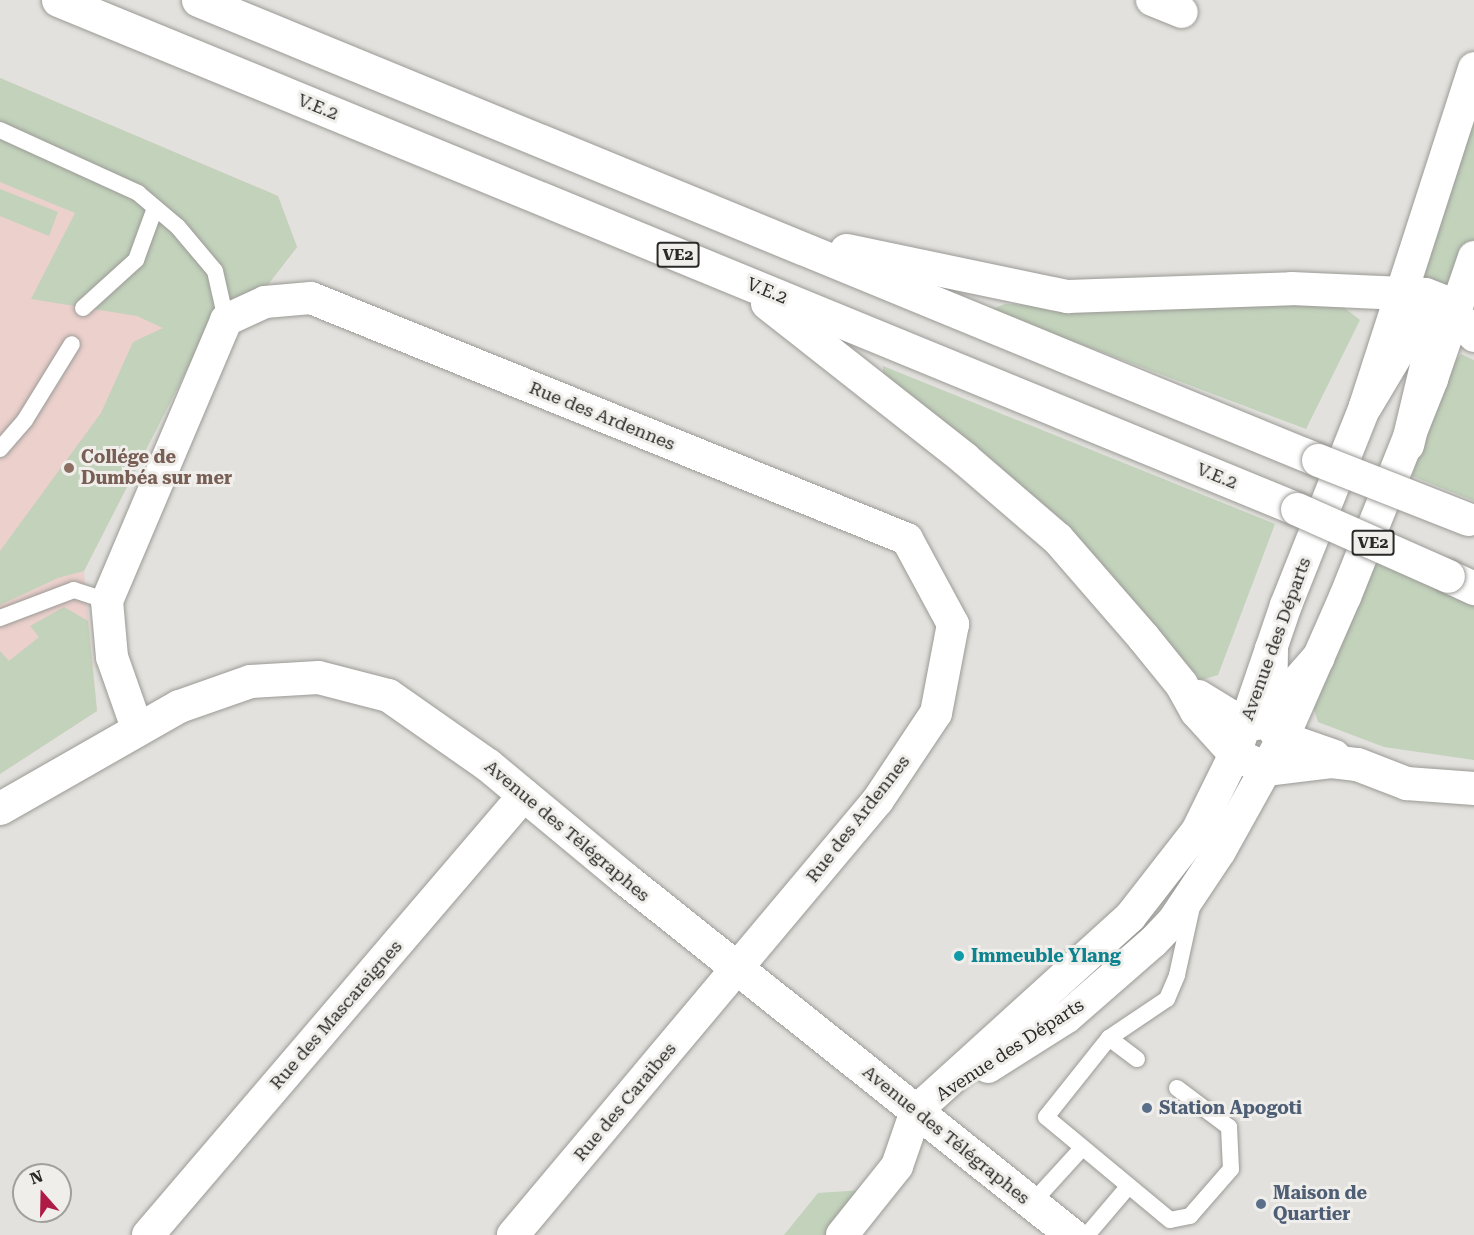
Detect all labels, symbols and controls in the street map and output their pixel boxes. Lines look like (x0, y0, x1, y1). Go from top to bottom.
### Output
street label: V.E.2 (295, 89, 341, 125)
road number: VE2 (656, 242, 700, 268)
street label: V.E.2 (744, 273, 790, 309)
street label: Rue des Ardennes (526, 377, 678, 455)
place label: Collége de Dumbéa sur mer (81, 447, 232, 490)
street label: V.E.2 (1194, 458, 1240, 494)
marker: Collége de Dumbéa sur mer (62, 461, 76, 475)
road number: VE2 (1350, 530, 1396, 556)
street label: Avenue des Départs (1236, 555, 1316, 723)
street label: Rue des Ardennes (802, 751, 914, 887)
street label: Avenue des Télégraphes (480, 756, 654, 906)
street label: Rue des Mascareignes (265, 936, 407, 1094)
place label: Immeuble Ylang (971, 945, 1121, 967)
marker: Immeuble Ylang (952, 949, 966, 963)
street label: Avenue des Départs (932, 994, 1088, 1106)
street label: Rue des Caraibes (569, 1038, 681, 1166)
street label: Avenue des Télégraphes (858, 1061, 1034, 1209)
place label: Station Apogoti (1159, 1097, 1302, 1119)
marker: Station Apogoti (1140, 1101, 1154, 1115)
north arrow (12, 1163, 72, 1223)
text: N (27, 1166, 45, 1189)
place label: Maison de Quartier (1273, 1183, 1367, 1226)
marker: Maison de Quartier (1254, 1197, 1268, 1211)

